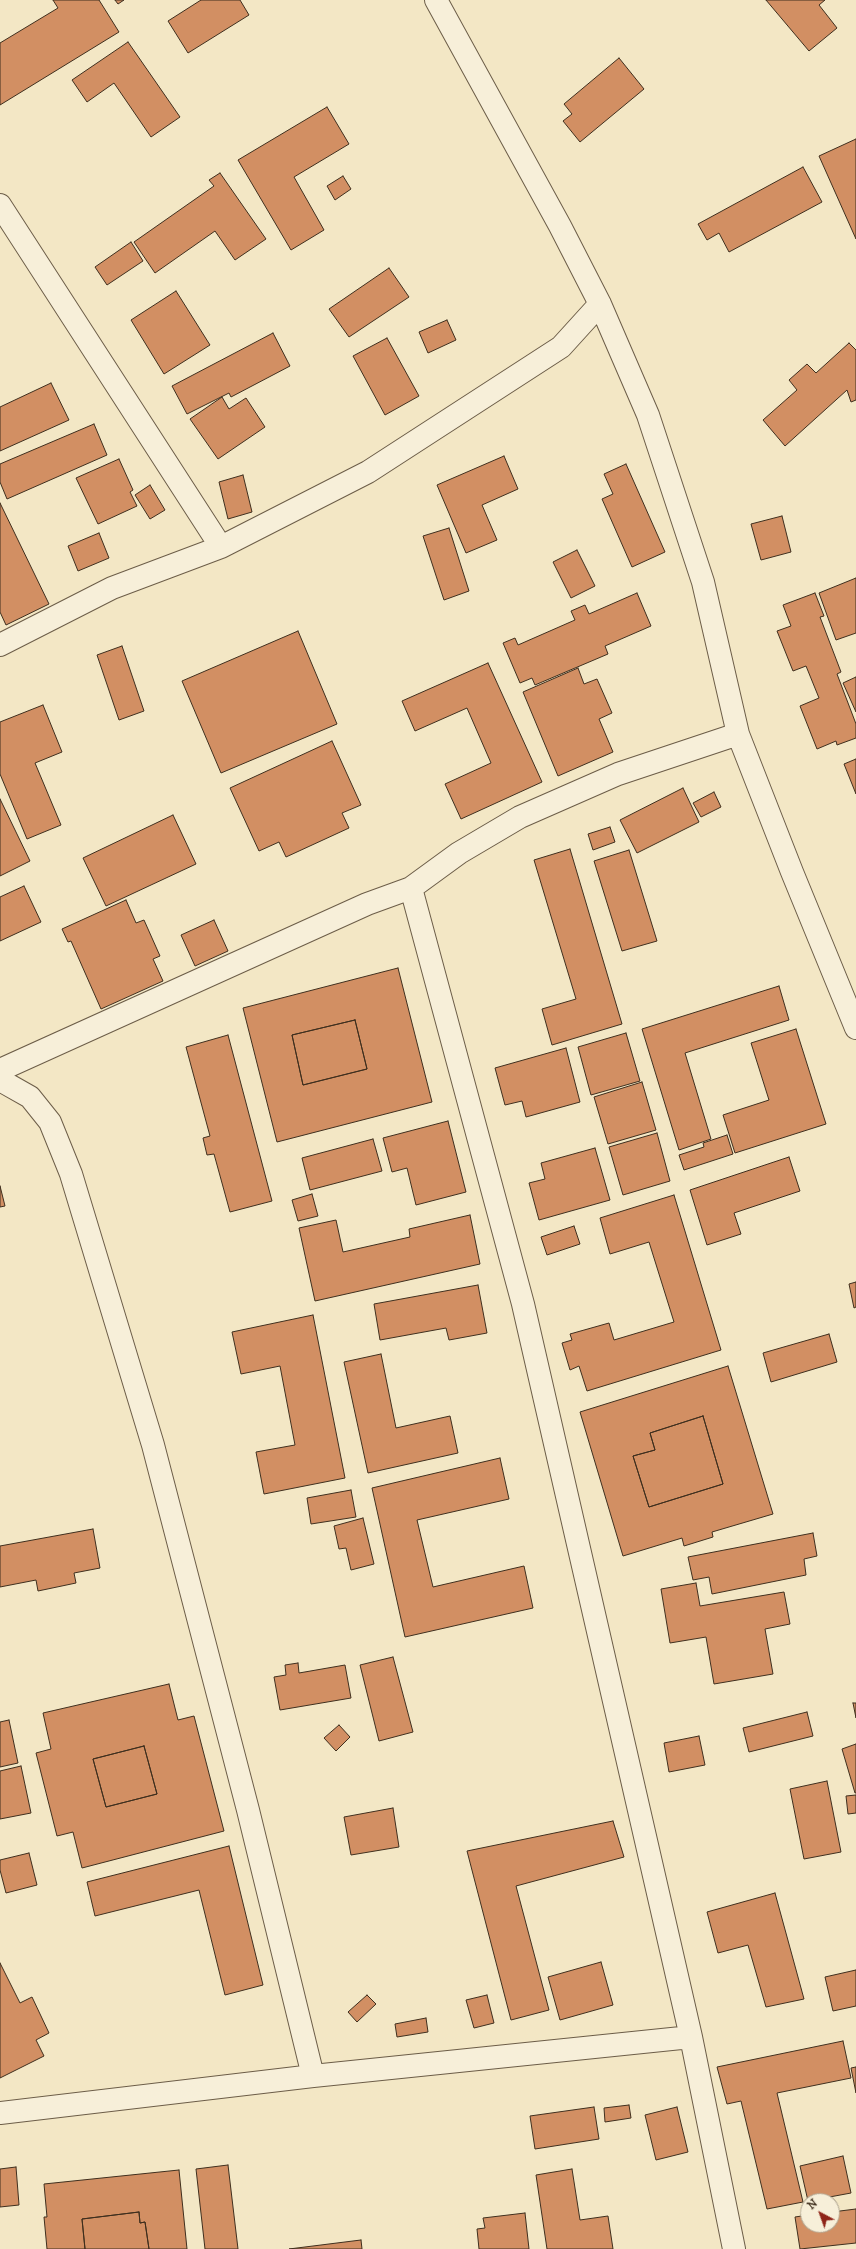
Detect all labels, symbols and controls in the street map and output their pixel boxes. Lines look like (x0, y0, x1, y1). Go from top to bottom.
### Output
north arrow (800, 2193, 840, 2233)
text: N (805, 2196, 821, 2213)

